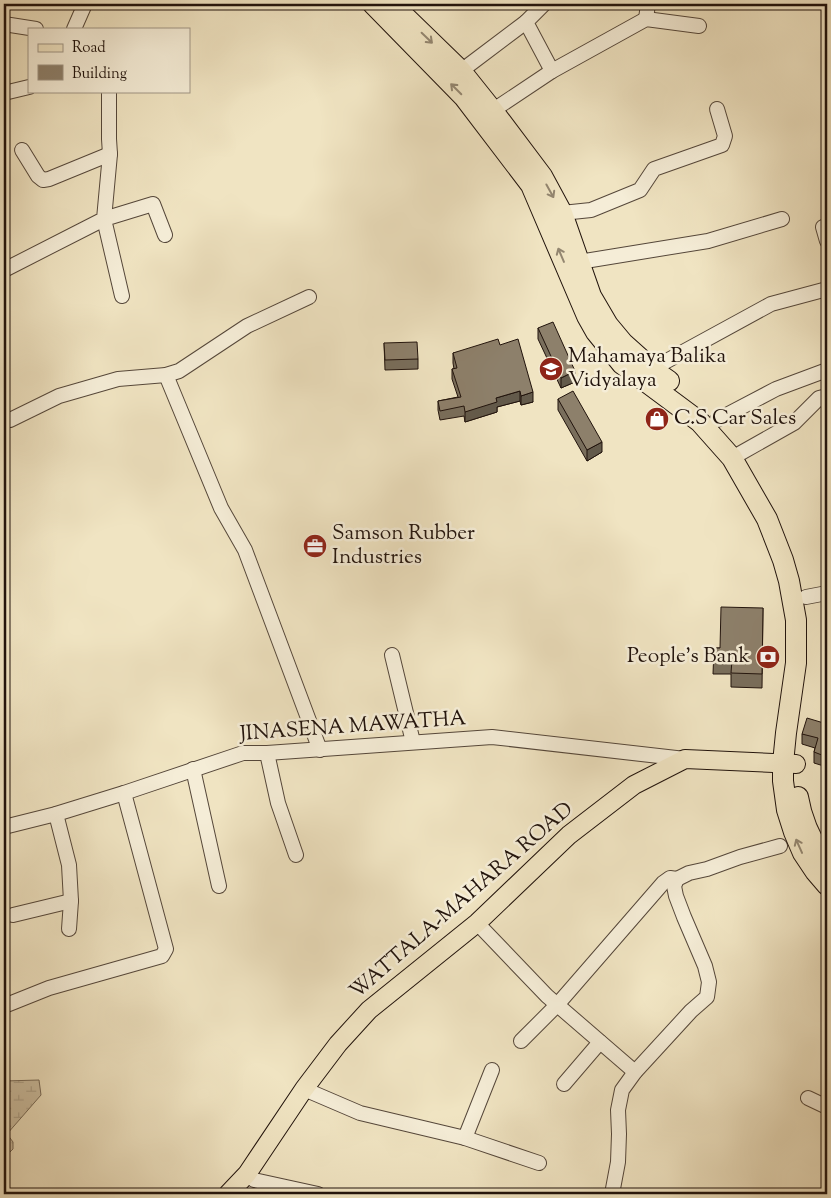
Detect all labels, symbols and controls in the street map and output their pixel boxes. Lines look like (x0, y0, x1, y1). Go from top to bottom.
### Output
legend (28, 28, 190, 92)
one-way arrow (420, 32, 433, 44)
text: Road (72, 38, 106, 59)
text: Building (72, 64, 127, 85)
one-way arrow (450, 83, 463, 95)
one-way arrow (545, 184, 555, 199)
one-way arrow (555, 248, 565, 263)
place label: Mahamaya Balika Vidyalaya (568, 342, 727, 396)
school or university icon: Mahamaya Balika Vidyalaya (538, 356, 564, 382)
place label: C.S Car Sales (674, 404, 796, 434)
shop icon: C.S Car Sales (644, 406, 670, 432)
place label: Samson Rubber Industries (332, 519, 475, 573)
office icon: Samson Rubber Industries (302, 533, 328, 559)
place label: People's Bank (627, 642, 751, 672)
bank icon: People's Bank (755, 644, 781, 670)
street label: JINASENA MAWATHA (238, 704, 467, 750)
street label: WATTALA-MAHARA ROAD (344, 795, 580, 1007)
one-way arrow (794, 839, 804, 854)

